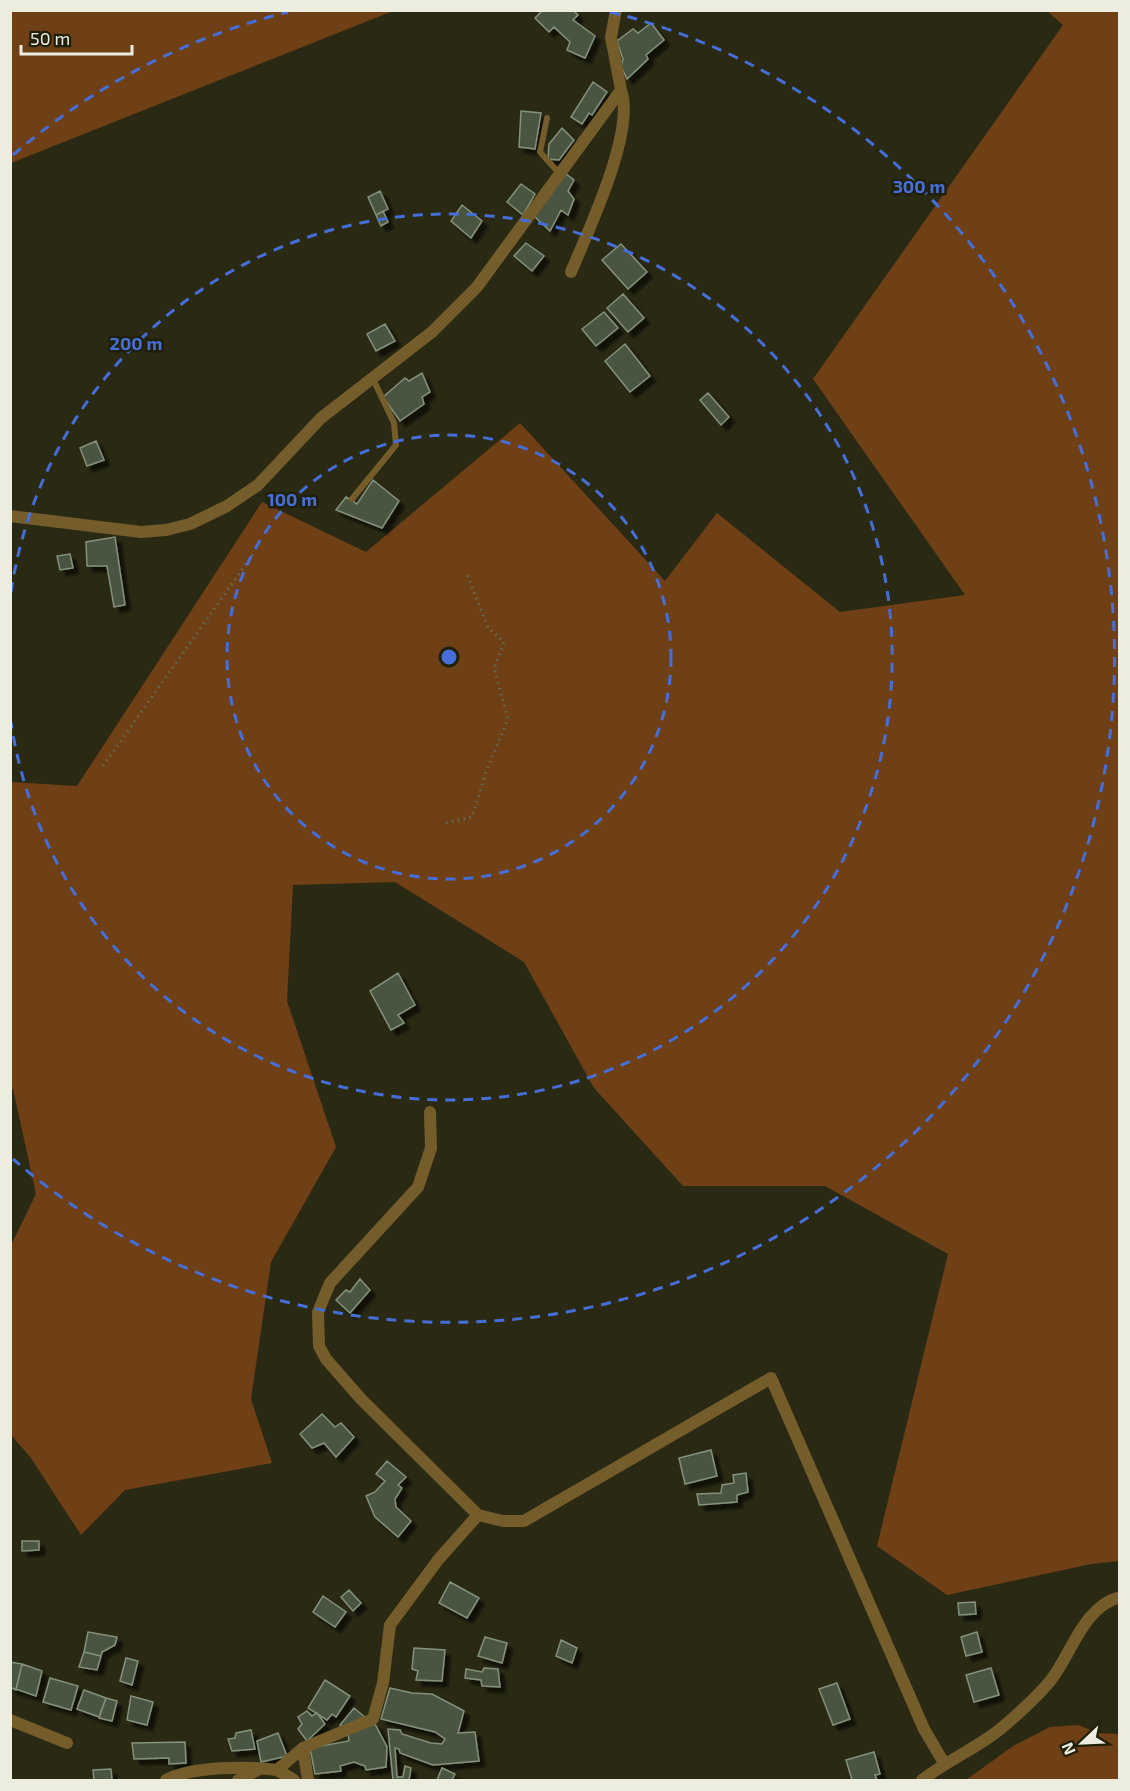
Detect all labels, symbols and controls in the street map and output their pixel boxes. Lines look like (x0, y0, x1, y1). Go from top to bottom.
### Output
scale bar (21, 18, 132, 56)
text: 50 m (30, 27, 70, 49)
text: 300 m (893, 175, 945, 197)
text: 200 m (110, 332, 162, 354)
text: 100 m (267, 488, 317, 510)
centre of rings (439, 647, 459, 667)
north arrow (1052, 1713, 1112, 1773)
text: N (1057, 1740, 1079, 1758)

